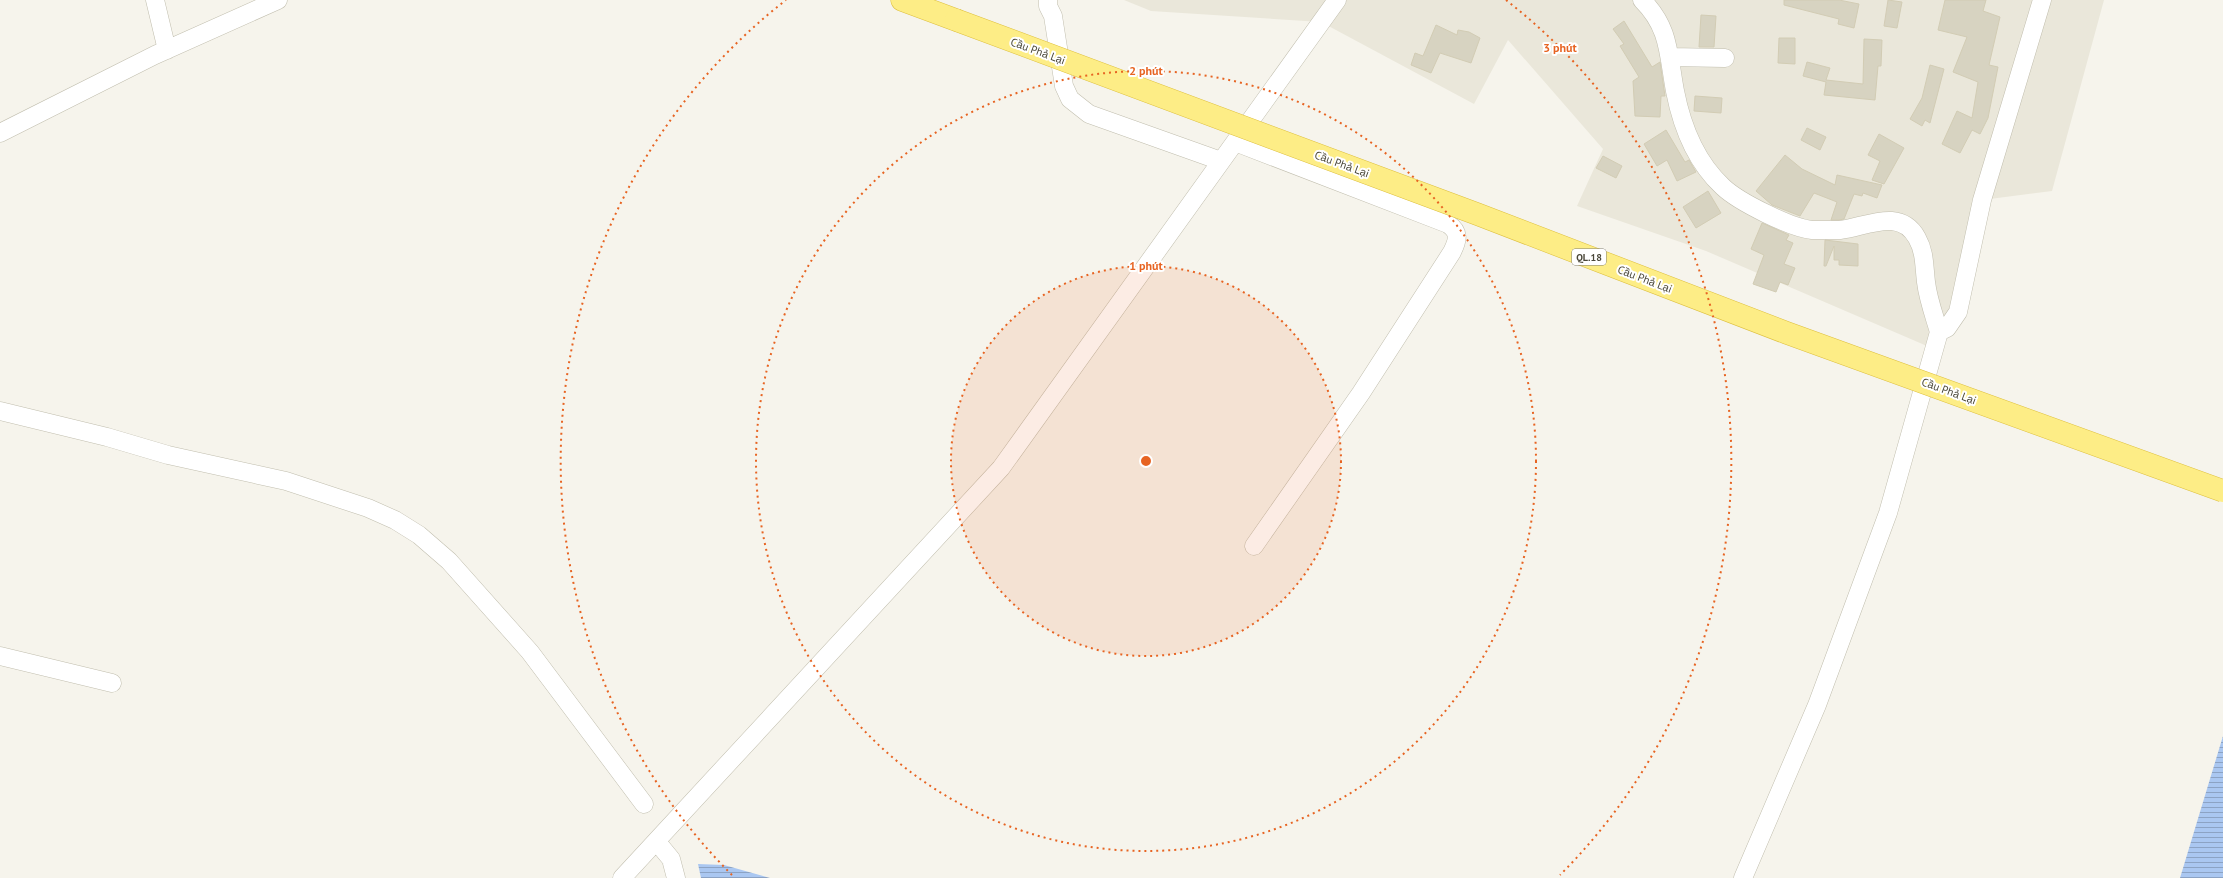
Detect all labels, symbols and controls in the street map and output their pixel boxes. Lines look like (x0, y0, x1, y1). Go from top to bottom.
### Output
street label: Cầu Phả Lại (1009, 35, 1067, 67)
text: 3 phút (1543, 40, 1578, 55)
text: 2 phút (1129, 63, 1164, 78)
street label: Cầu Phả Lại (1313, 148, 1371, 180)
road number: QL.18 (1572, 249, 1606, 265)
text: 1 phút (1129, 258, 1164, 273)
street label: Cầu Phả Lại (1616, 262, 1674, 296)
street label: Cầu Phả Lại (1920, 375, 1978, 407)
centre of rings (1139, 454, 1153, 468)

